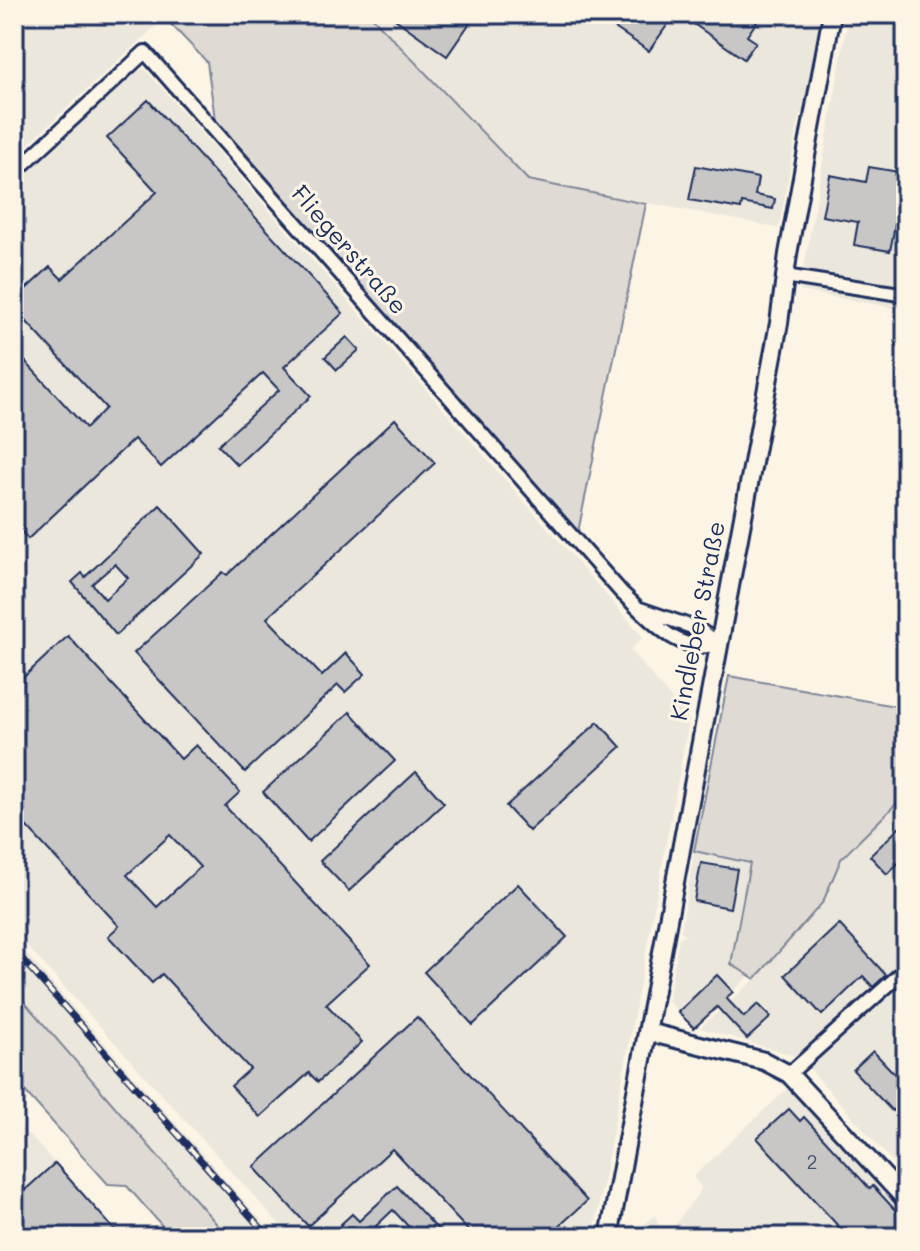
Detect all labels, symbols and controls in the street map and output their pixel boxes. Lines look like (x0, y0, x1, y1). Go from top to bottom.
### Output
street label: Fliegerstraße (285, 178, 415, 320)
street label: Kindleber Straße (662, 518, 731, 723)
house number: 2 (806, 1148, 818, 1174)

